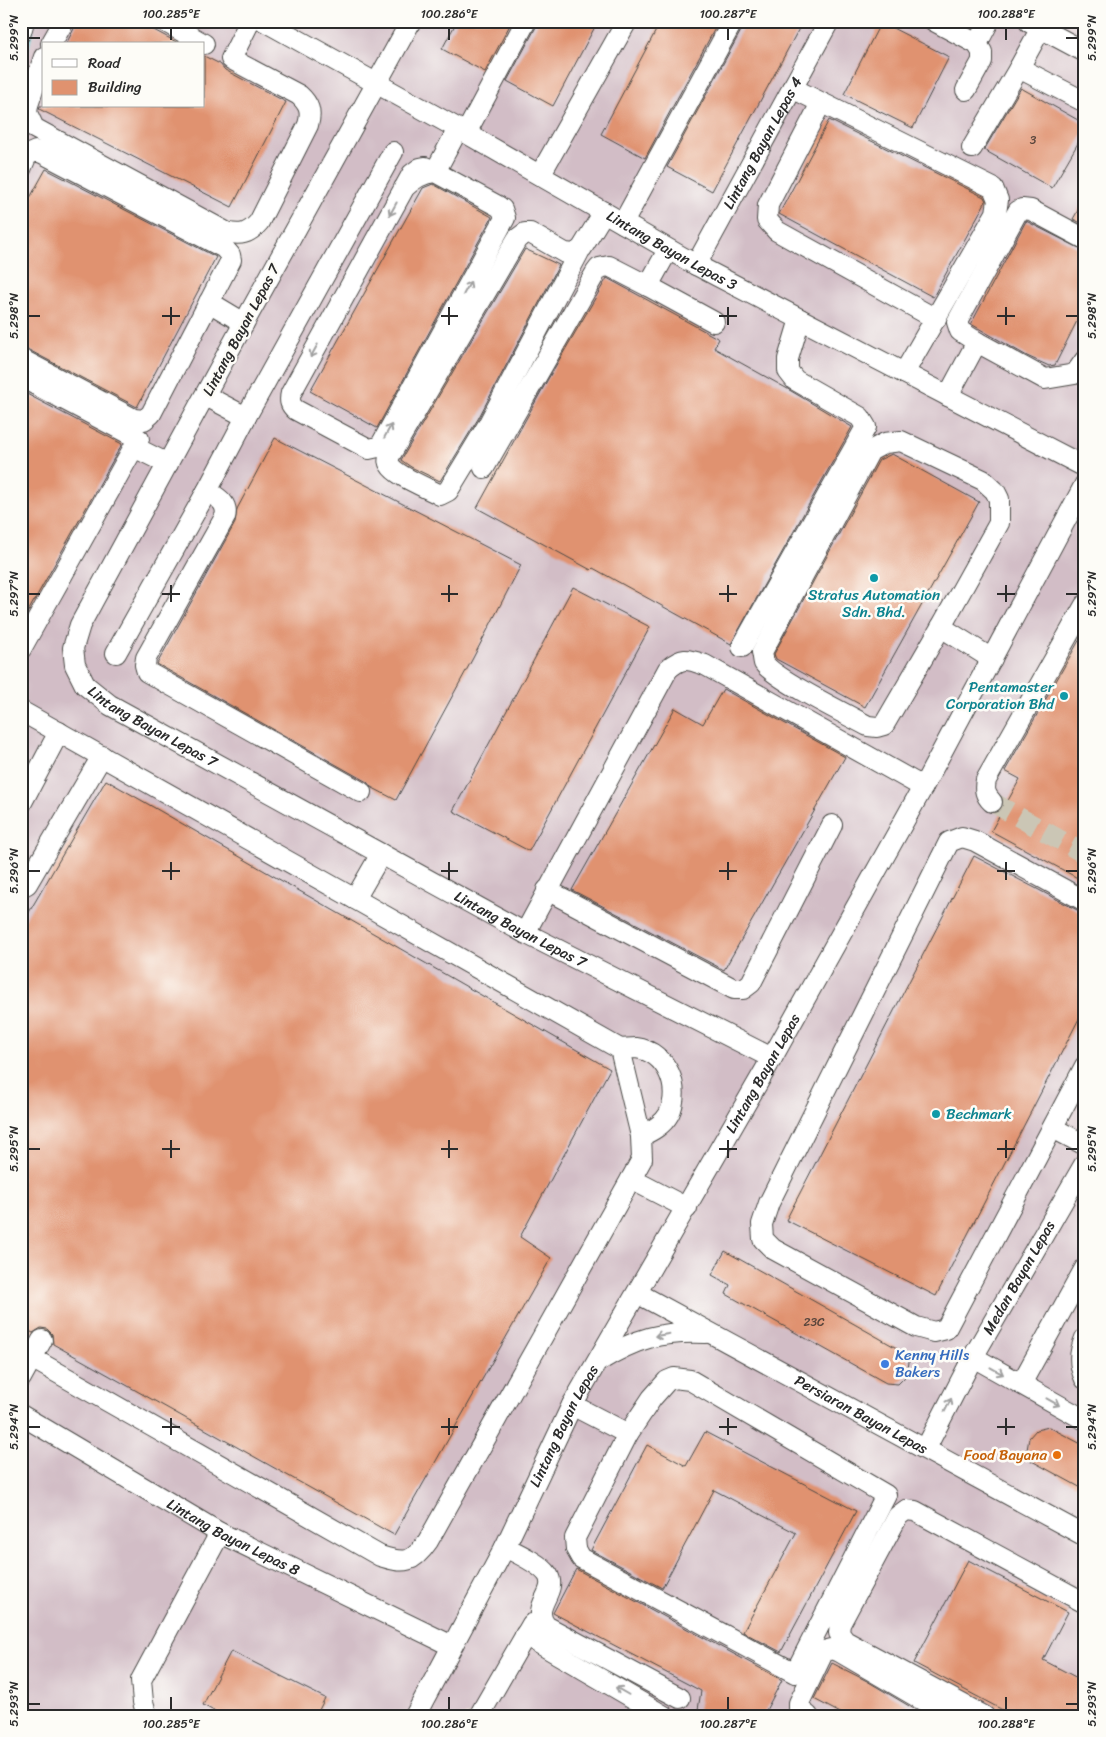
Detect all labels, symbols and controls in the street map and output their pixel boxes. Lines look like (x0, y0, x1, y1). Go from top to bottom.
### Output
text: 100.285°E (142, 3, 201, 25)
text: 100.286°E (421, 3, 479, 25)
text: 100.287°E (700, 3, 758, 25)
text: 100.288°E (977, 3, 1036, 25)
text: 5.299°N (3, 14, 25, 61)
text: 5.299°N (1081, 14, 1103, 61)
legend (42, 42, 205, 108)
text: Road (88, 50, 121, 76)
street label: Lintang Bayan Lepas 4 (716, 72, 809, 214)
text: Building (88, 74, 142, 100)
house number: 3 (1030, 129, 1037, 151)
one-way arrow (388, 201, 398, 216)
street label: Lintang Bayan Lepas 3 (602, 203, 742, 297)
street label: Lintang Bayan Lepas 7 (195, 258, 288, 401)
one-way arrow (462, 281, 472, 296)
text: 5.298°N (3, 292, 25, 339)
text: 5.298°N (1081, 292, 1103, 339)
one-way arrow (309, 343, 319, 357)
one-way arrow (383, 423, 393, 438)
text: 5.297°N (3, 571, 25, 617)
text: 5.297°N (1081, 571, 1103, 617)
marker: Stratus Automation Sdn. Bhd. (868, 572, 880, 584)
place label: Stratus Automation Sdn. Bhd. (808, 582, 940, 625)
place label: Pentamaster Corporation Bhd (946, 674, 1055, 717)
street label: Lintang Bayan Lepas 7 (82, 679, 224, 775)
marker: Pentamaster Corporation Bhd (1058, 690, 1070, 702)
text: 5.296°N (3, 848, 25, 894)
text: 5.296°N (1081, 848, 1103, 894)
street label: Lintang Bayan Lepas 7 (449, 883, 592, 976)
street label: Lintang Bayan Lepas (718, 1009, 807, 1138)
place label: Bechmark (946, 1101, 1012, 1127)
marker: Bechmark (930, 1108, 942, 1120)
text: 5.295°N (3, 1125, 25, 1172)
text: 5.295°N (1081, 1125, 1103, 1172)
street label: Medan Bayan Lepas (976, 1215, 1062, 1340)
house number: 23C (803, 1311, 825, 1333)
one-way arrow (654, 1330, 670, 1340)
place label: Kenny Hills Bakers (895, 1342, 970, 1385)
marker: Kenny Hills Bakers (879, 1358, 891, 1370)
street label: Lintang Bayan Lepas (522, 1360, 606, 1492)
one-way arrow (989, 1367, 1004, 1376)
street label: Persiaran Bayan Lepas (790, 1368, 933, 1461)
one-way arrow (944, 1398, 953, 1413)
one-way arrow (1045, 1398, 1060, 1407)
text: 5.294°N (3, 1403, 25, 1450)
text: 5.294°N (1081, 1403, 1103, 1450)
place label: Food Bayana (964, 1442, 1047, 1468)
marker: Food Bayana (1051, 1449, 1063, 1461)
street label: Lintang Bayan Lepas 8 (162, 1491, 304, 1583)
text: 5.293°N (3, 1681, 25, 1727)
text: 5.293°N (1081, 1681, 1103, 1727)
one-way arrow (615, 1686, 629, 1696)
text: 100.285°E (142, 1713, 201, 1735)
text: 100.286°E (421, 1713, 479, 1735)
text: 100.287°E (700, 1713, 758, 1735)
text: 100.288°E (977, 1713, 1036, 1735)

